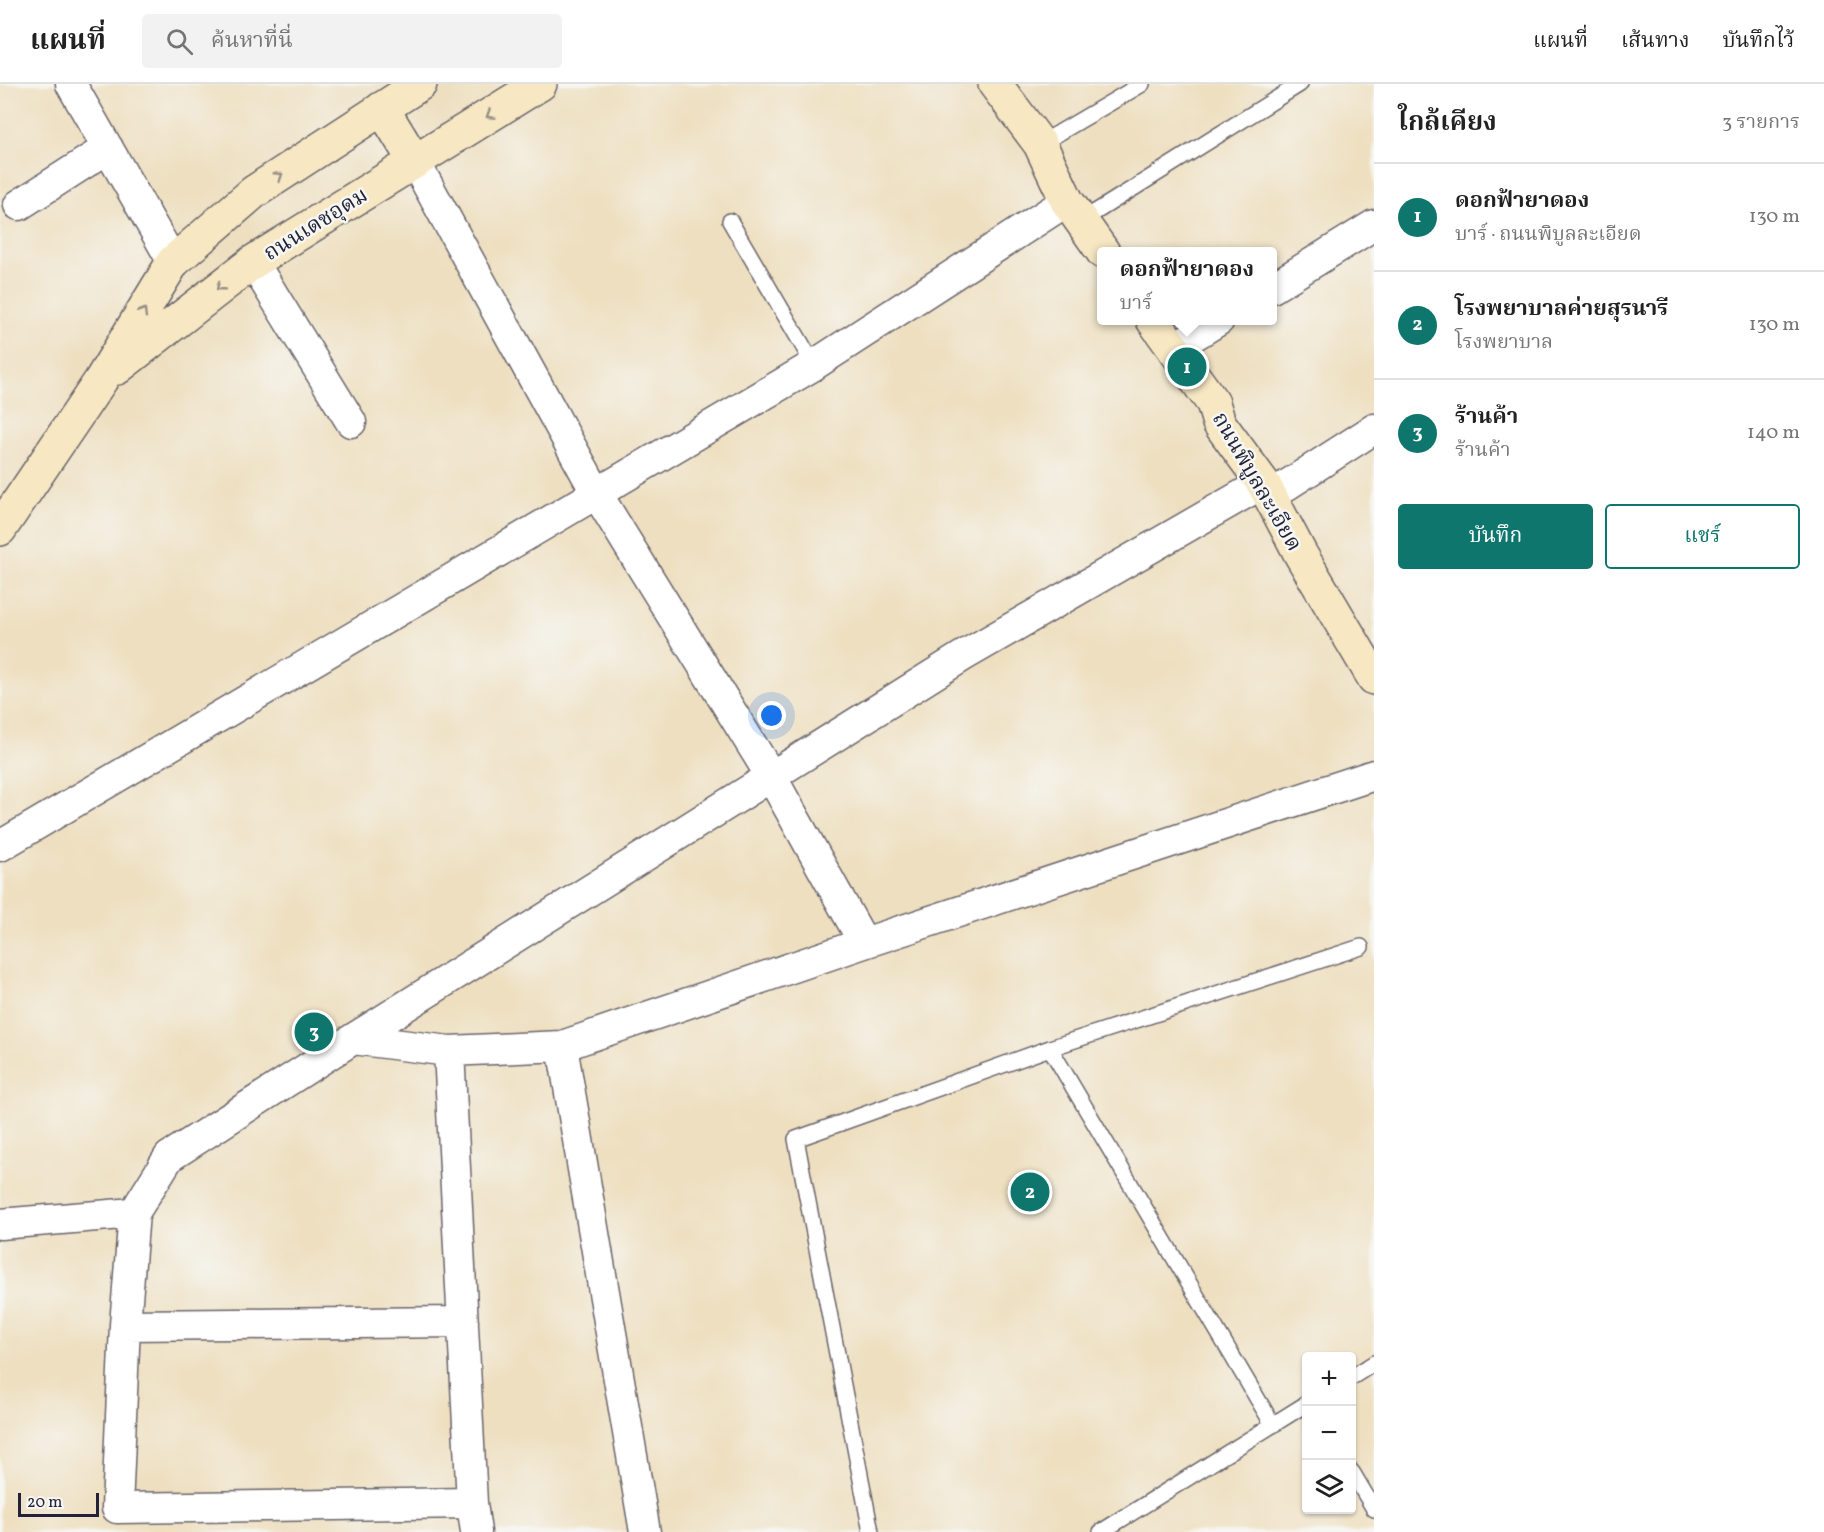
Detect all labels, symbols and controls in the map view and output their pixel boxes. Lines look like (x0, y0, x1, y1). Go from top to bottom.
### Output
search box (142, 14, 562, 68)
text: แผนที่ (30, 22, 106, 61)
icon: search (163, 25, 196, 58)
text: ค้นหาที่นี่ (211, 26, 293, 57)
text: แผนที่ (1533, 27, 1588, 56)
text: เส้นทาง (1621, 27, 1689, 56)
text: บันทึกไว้ (1722, 27, 1794, 56)
text: ใกล้เคียง (1398, 105, 1497, 141)
one-way arrow (486, 108, 497, 119)
text: 3 รายการ (1722, 109, 1800, 137)
one-way arrow (272, 172, 283, 183)
street label: ถนนเดชอุดม (258, 181, 375, 270)
text: ดอกฟ้ายาดอง (1455, 186, 1589, 217)
text: 1 (1413, 203, 1422, 231)
text: 130 m (1749, 203, 1800, 231)
text: บาร์ · ถนนพิบูลละเอียด (1455, 221, 1642, 249)
popup (1097, 247, 1277, 325)
text: ดอกฟ้ายาดอง (1120, 255, 1254, 286)
one-way arrow (215, 280, 226, 291)
text: บาร์ (1120, 290, 1152, 318)
text: โรงพยาบาลค่ายสุรนารี (1455, 294, 1668, 325)
one-way arrow (135, 308, 147, 318)
text: 2 (1412, 311, 1423, 339)
text: 130 m (1749, 311, 1800, 339)
text: โรงพยาบาล (1455, 329, 1553, 357)
pin: 1 (1168, 344, 1206, 390)
text: ร้านค้า (1455, 402, 1518, 433)
street label: ถนนพิบูลละเอียด (1203, 407, 1308, 558)
text: 3 (1412, 419, 1423, 447)
text: 140 m (1747, 419, 1800, 447)
text: ร้านค้า (1455, 437, 1510, 465)
button: บันทึก (1398, 504, 1593, 569)
button: แชร์ (1605, 504, 1800, 569)
your location (757, 701, 786, 730)
pin: 3 (294, 1010, 334, 1054)
pin: 2 (1010, 1170, 1050, 1214)
map controls (1302, 1352, 1356, 1514)
button: + (1302, 1352, 1356, 1406)
button: − (1302, 1406, 1356, 1460)
button: layers (1302, 1460, 1356, 1514)
scale bar (18, 1490, 99, 1518)
text: 20 m (27, 1492, 62, 1514)

